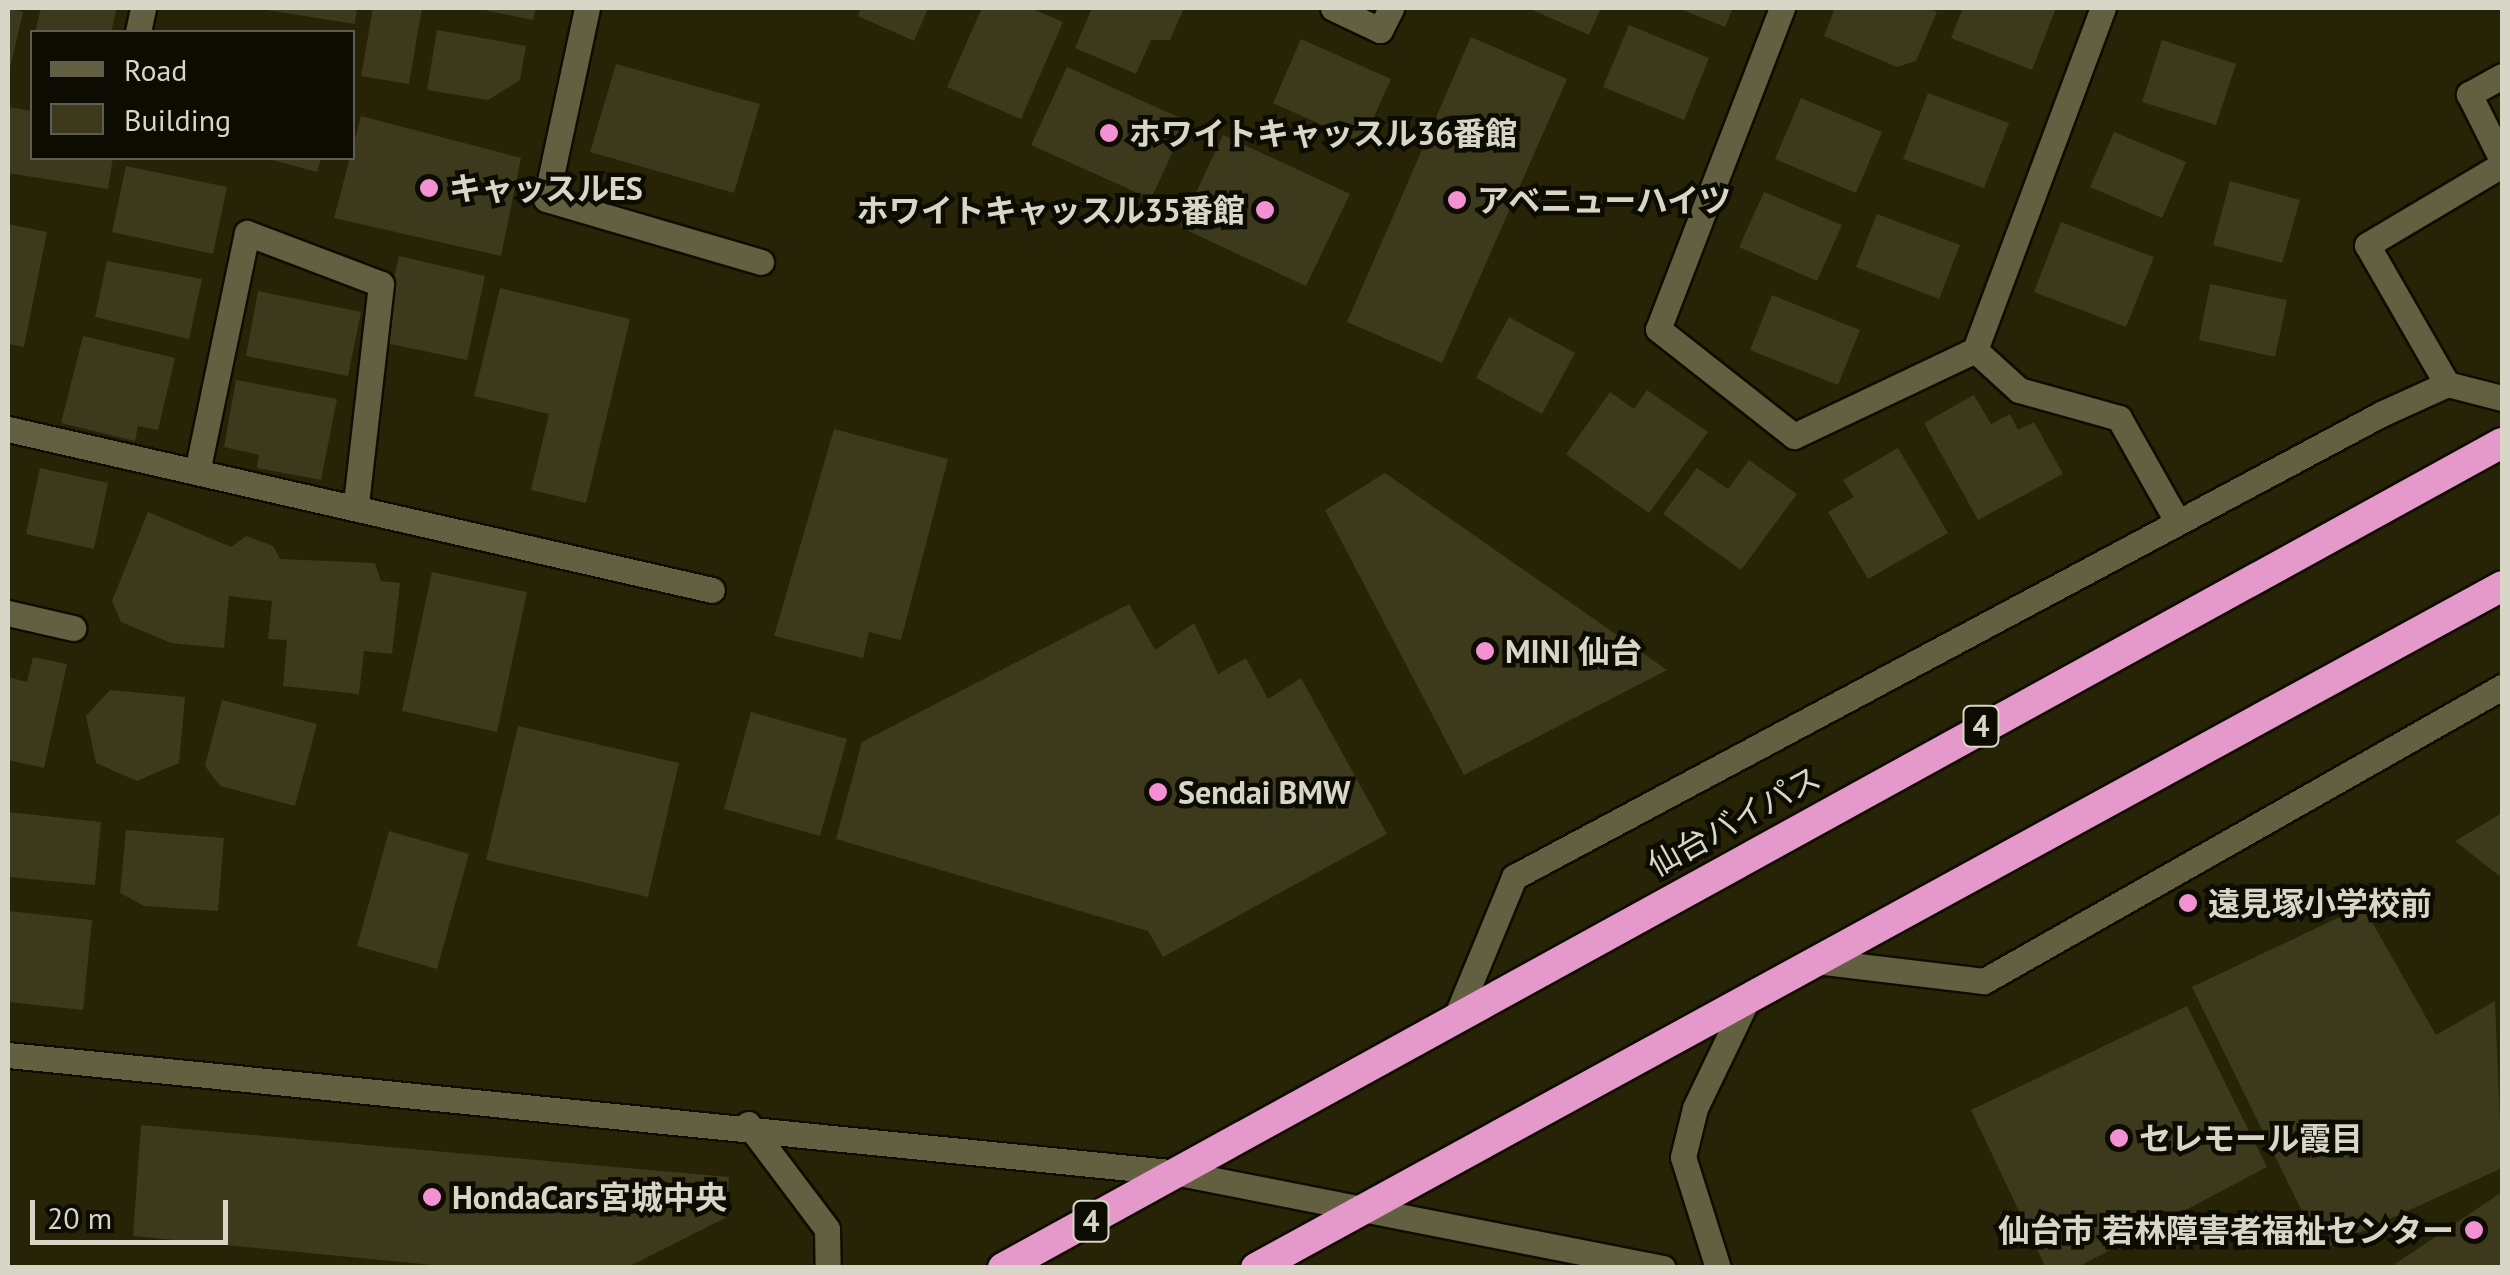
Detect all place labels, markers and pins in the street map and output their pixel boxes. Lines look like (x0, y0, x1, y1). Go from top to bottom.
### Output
place label: ホワイトキャッスル36番館 (1129, 114, 1517, 152)
marker: ホワイトキャッスル36番館 (1098, 122, 1120, 144)
place label: キャッスルES (449, 169, 643, 207)
marker: キャッスルES (418, 177, 440, 199)
place label: アベニューハイツ (1477, 181, 1733, 219)
marker: アベニューハイツ (1446, 189, 1468, 211)
place label: ホワイトキャッスル35番館 (857, 191, 1245, 229)
marker: ホワイトキャッスル35番館 (1254, 199, 1276, 221)
place label: MINI 仙台 (1505, 632, 1642, 670)
marker: MINI 仙台 (1474, 640, 1496, 662)
place label: Sendai BMW (1178, 773, 1351, 811)
marker: Sendai BMW (1147, 781, 1169, 803)
place label: 遠見塚小学校前 (2208, 884, 2432, 922)
marker: 遠見塚小学校前 (2177, 892, 2199, 914)
place label: セレモール霞目 (2139, 1119, 2363, 1157)
marker: セレモール霞目 (2108, 1127, 2130, 1149)
place label: HondaCars宮城中央 (452, 1178, 727, 1216)
marker: HondaCars宮城中央 (421, 1186, 443, 1208)
place label: 仙台市 若林障害者福祉センター (1998, 1211, 2454, 1249)
marker: 仙台市 若林障害者福祉センター (2463, 1219, 2485, 1241)

